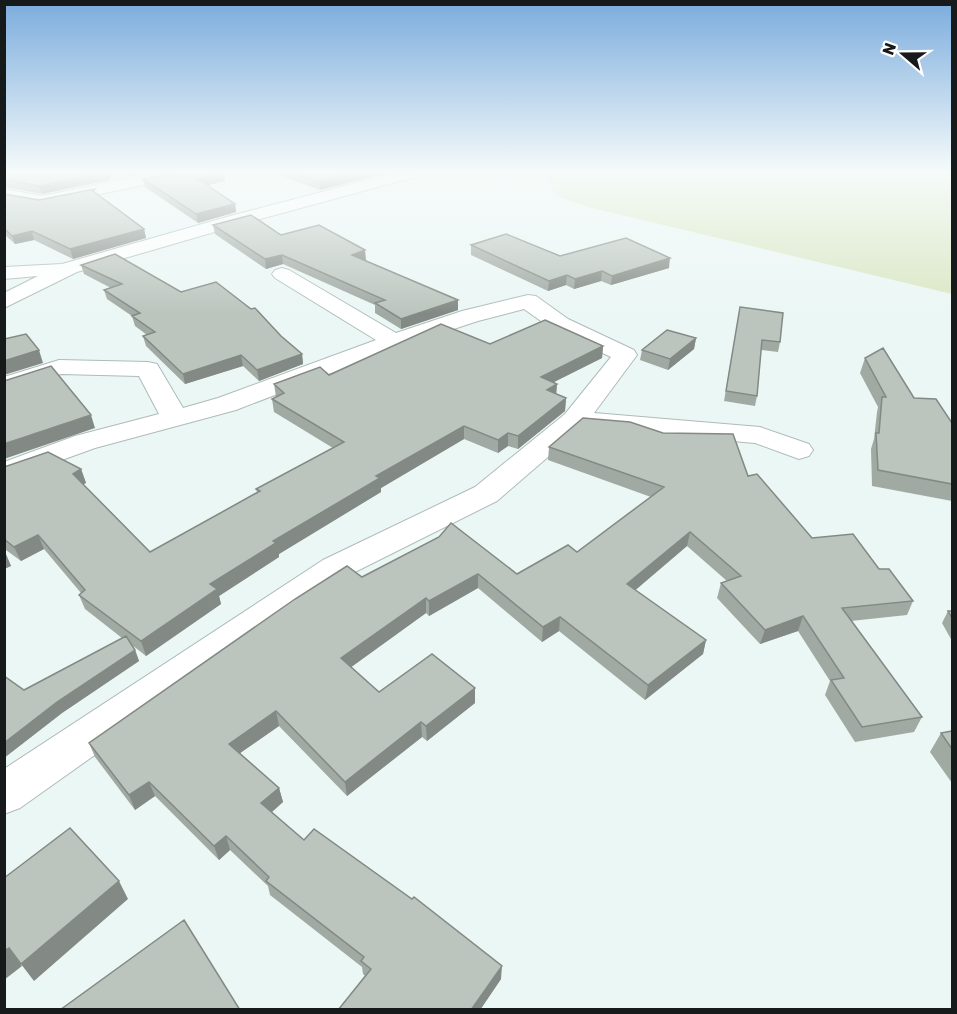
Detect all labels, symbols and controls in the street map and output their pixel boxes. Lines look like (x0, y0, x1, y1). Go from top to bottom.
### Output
north arrow (873, 24, 933, 84)
text: N (878, 40, 900, 58)

